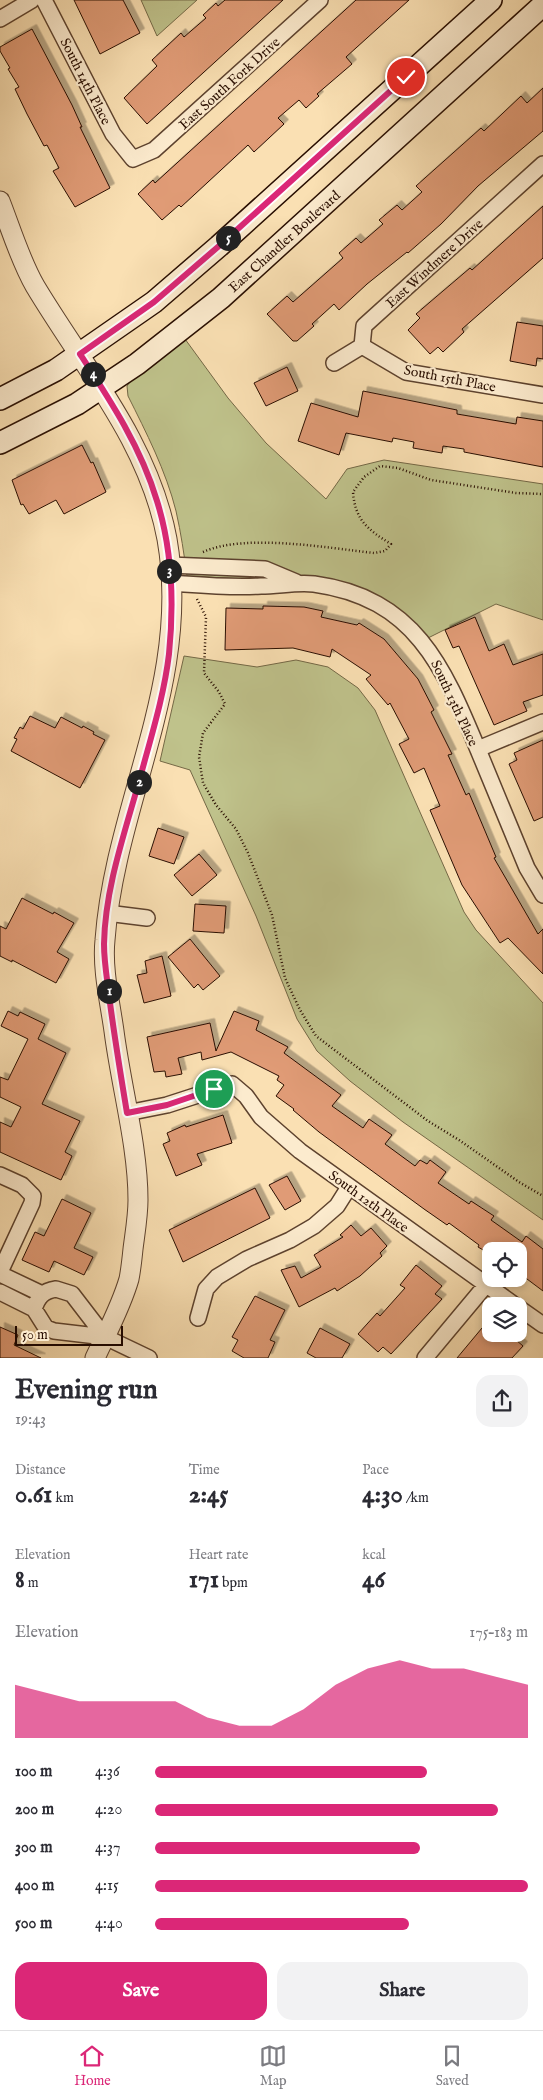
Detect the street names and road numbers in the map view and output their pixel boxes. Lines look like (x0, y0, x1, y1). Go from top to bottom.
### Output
street label: East South Fork Drive (175, 33, 285, 134)
street label: South 14th Place (56, 35, 115, 128)
street label: East Chandler Boulevard (225, 186, 345, 297)
street label: East Windmere Drive (382, 215, 488, 312)
street label: South 15th Place (402, 361, 498, 397)
street label: South 13th Place (426, 657, 482, 750)
street label: South 12th Place (325, 1167, 412, 1237)

